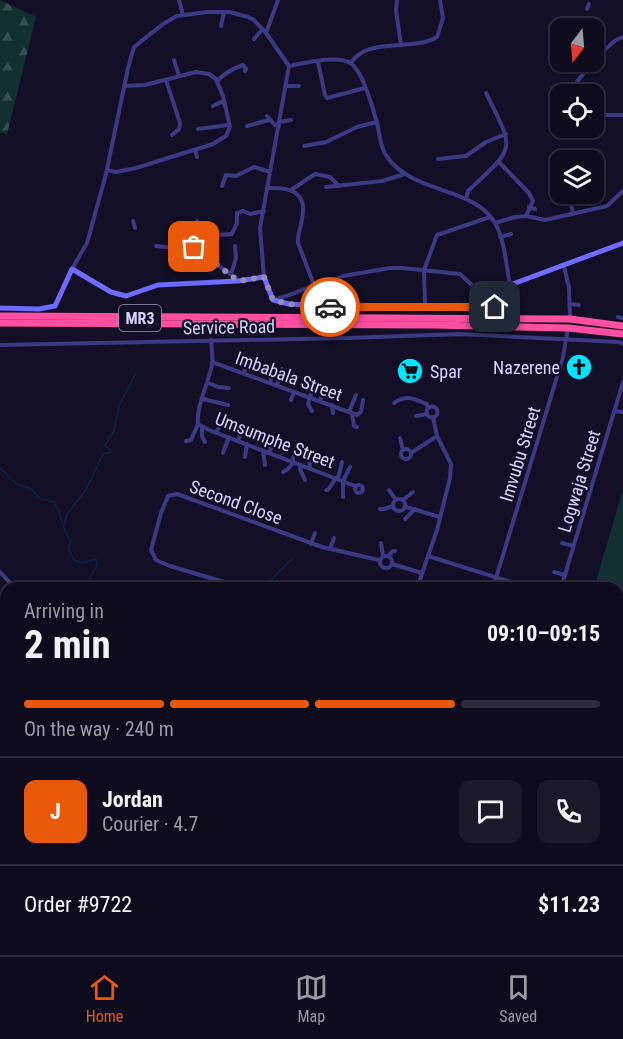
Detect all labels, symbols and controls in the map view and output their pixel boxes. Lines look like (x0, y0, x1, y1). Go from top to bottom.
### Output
north arrow (550, 18, 604, 72)
map controls (550, 18, 604, 204)
button: locate (550, 84, 604, 138)
button: layers (550, 150, 604, 204)
pin (168, 221, 219, 272)
icon: bag (177, 230, 210, 263)
courier (300, 277, 360, 337)
pin (469, 281, 520, 332)
icon: home (478, 290, 511, 323)
icon: car (314, 291, 347, 324)
road number: MR3 (119, 305, 161, 331)
street label: Service Road (183, 316, 275, 338)
street label: Imbabala Street (233, 347, 345, 405)
church icon: Nazerene (564, 352, 594, 382)
supermarket icon: Spar (395, 356, 425, 386)
place label: Nazerene (493, 357, 560, 378)
place label: Spar (430, 361, 463, 382)
street label: Imvubu Street (496, 404, 544, 504)
street label: Umsumphe Street (212, 408, 338, 472)
street label: Logwaja Street (553, 427, 605, 535)
street label: Second Close (187, 476, 285, 528)
text: Arriving in (24, 599, 104, 623)
text: 09:10–09:15 (487, 621, 600, 646)
text: 2 min (24, 622, 111, 668)
text: On the way · 240 m (24, 717, 174, 741)
button: chat (459, 780, 522, 843)
button: phone (537, 780, 600, 843)
text: Jordan (102, 787, 163, 812)
text: J (50, 799, 61, 824)
text: Courier · 4.7 (102, 812, 198, 836)
text: Order #9722 (24, 892, 132, 917)
text: $11.23 (538, 892, 600, 917)
tab: Home (86, 971, 123, 1026)
tab: Map (295, 971, 328, 1026)
tab: Saved (499, 971, 537, 1026)

